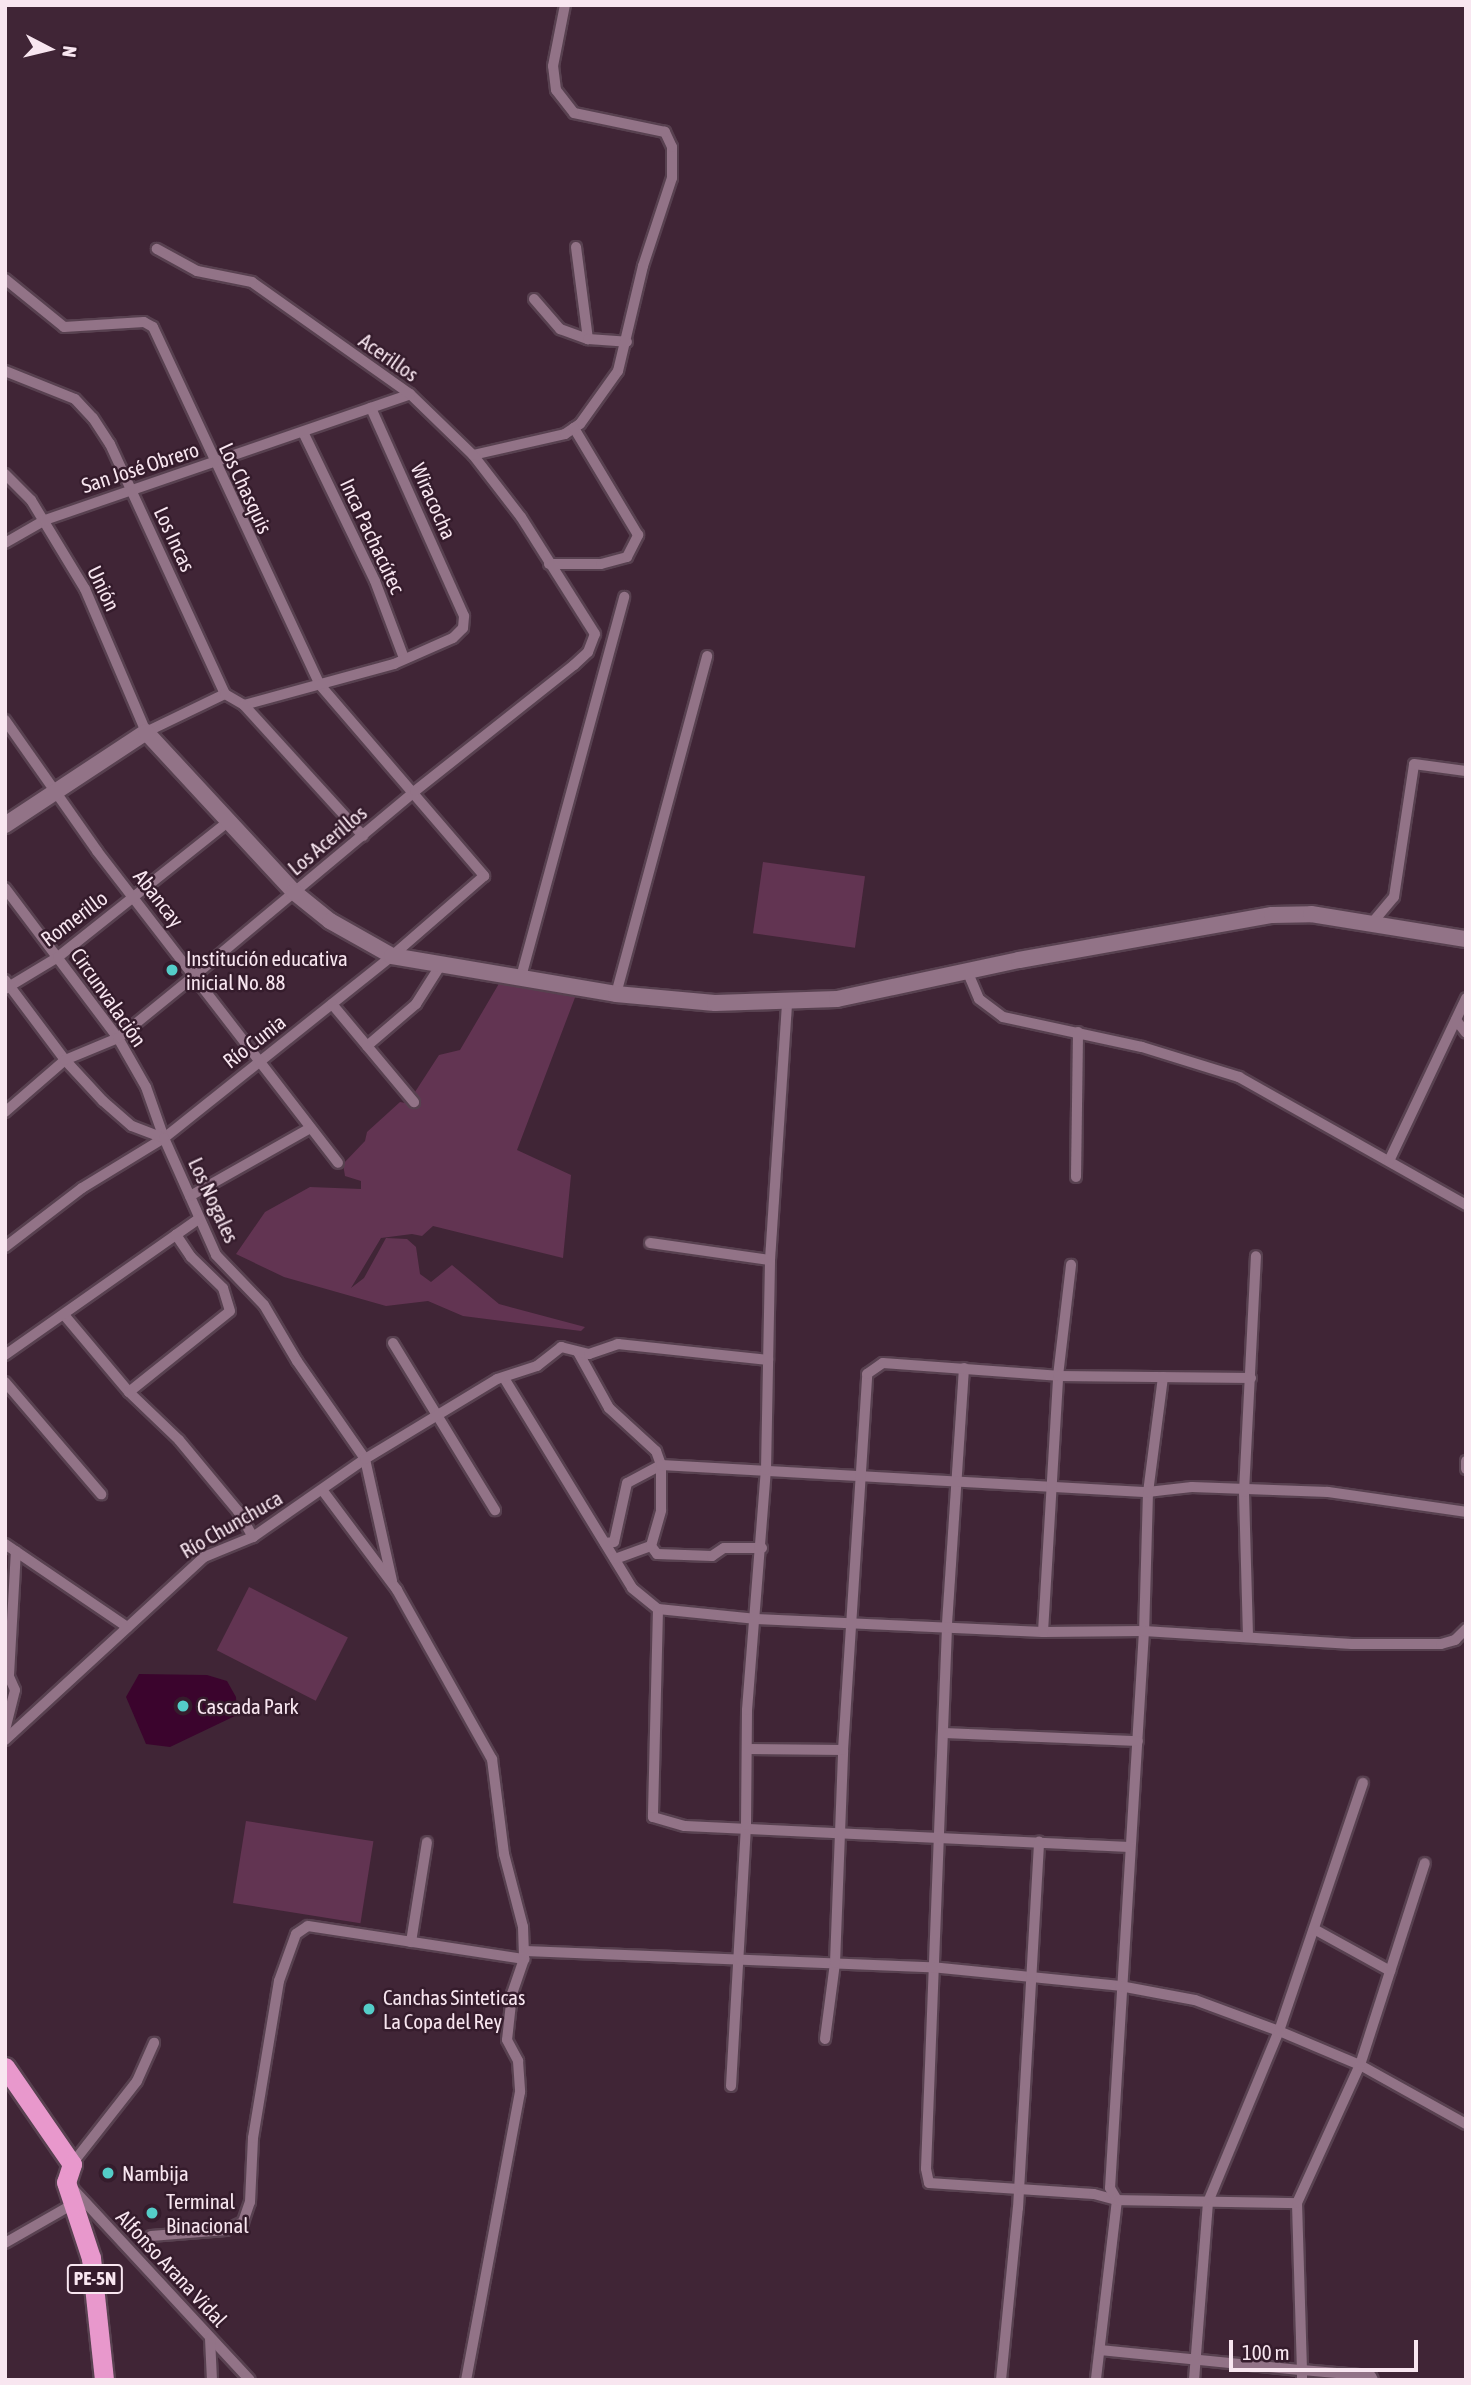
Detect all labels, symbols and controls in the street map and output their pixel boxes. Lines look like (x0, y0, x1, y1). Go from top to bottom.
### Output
north arrow (14, 14, 84, 84)
text: N (58, 45, 81, 58)
street label: Acerillos (354, 328, 424, 386)
street label: San José Obrero (78, 436, 202, 498)
street label: Los Chasquis (214, 439, 278, 537)
street label: Wiracocha (406, 459, 462, 543)
street label: Inca Pachacútec (335, 474, 411, 598)
street label: Los Incas (149, 503, 201, 575)
street label: Unión (82, 561, 126, 615)
street label: Los Acerillos (282, 800, 372, 880)
street label: Abancay (129, 864, 189, 932)
street label: Romerillo (36, 885, 112, 951)
street label: Circunvalación (66, 943, 152, 1051)
place label: Institución educativa inicial No. 88 (186, 945, 348, 995)
marker: Institución educativa inicial No. 88 (164, 962, 180, 978)
street label: Río Cunia (218, 1009, 290, 1073)
street label: Los Nogales (183, 1153, 245, 1247)
street label: Río Chunchuca (175, 1485, 287, 1563)
place label: Cascada Park (197, 1693, 299, 1719)
marker: Cascada Park (175, 1698, 191, 1714)
place label: Canchas Sinteticas La Copa del Rey (383, 1984, 525, 2034)
marker: Canchas Sinteticas La Copa del Rey (361, 2001, 377, 2017)
place label: Nambija (122, 2160, 189, 2186)
marker: Nambija (100, 2165, 116, 2181)
place label: Terminal Binacional (166, 2188, 249, 2238)
street label: Alfonso Arana Vidal (111, 2204, 233, 2332)
marker: Terminal Binacional (144, 2205, 160, 2221)
road number: PE-5N (65, 2264, 125, 2294)
scale bar (1233, 2326, 1422, 2370)
text: 100 m (1242, 2340, 1290, 2364)

